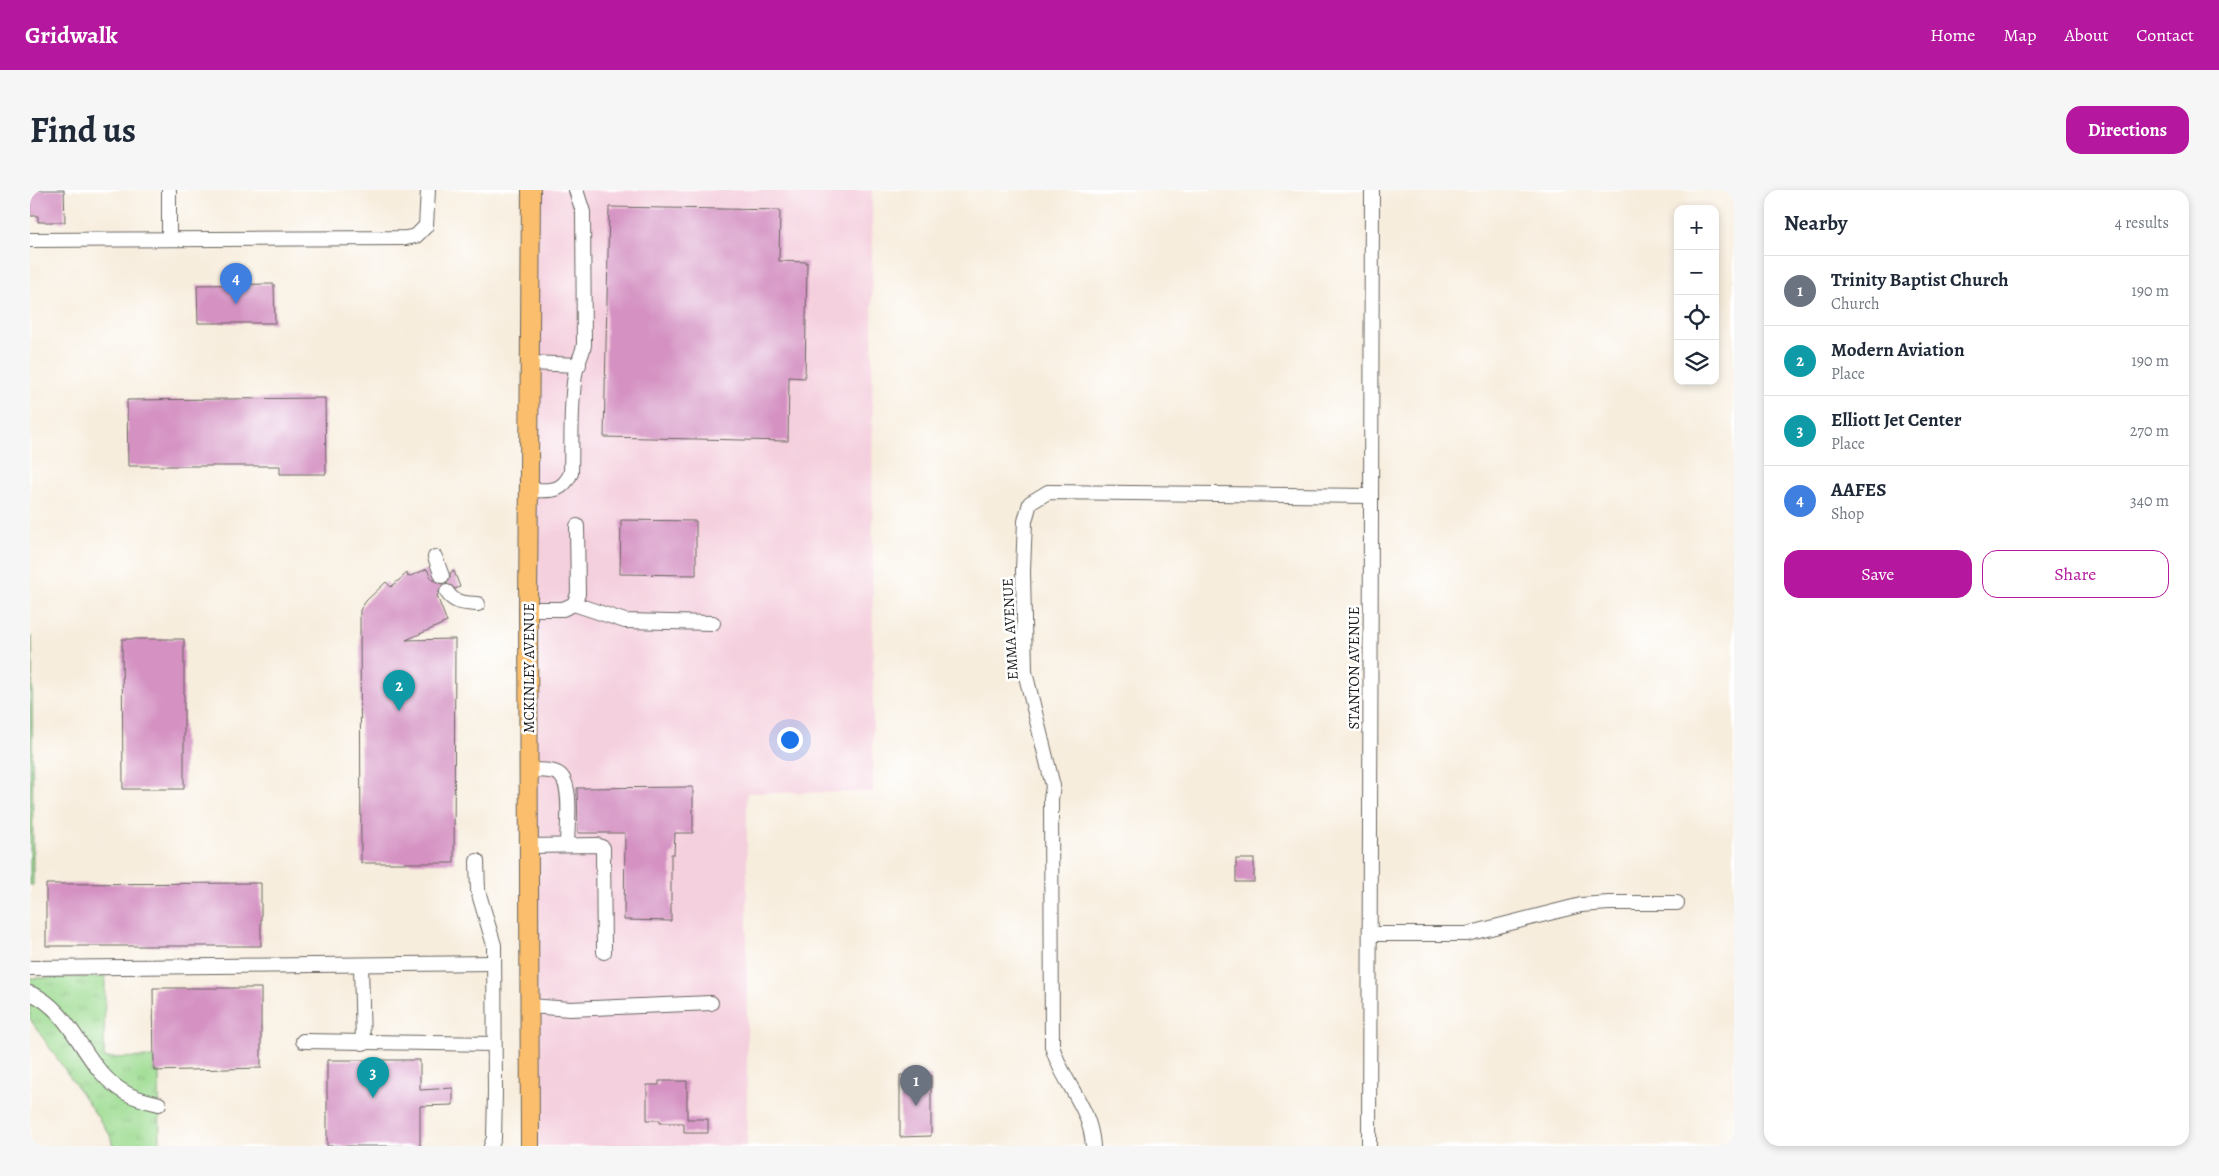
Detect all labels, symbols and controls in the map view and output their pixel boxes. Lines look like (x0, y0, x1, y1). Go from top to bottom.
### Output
text: Gridwalk (25, 19, 118, 51)
text: Home (1930, 23, 1975, 47)
text: Map (2003, 23, 2036, 47)
text: About (2064, 23, 2108, 47)
text: Contact (2136, 23, 2194, 47)
text: Find us (30, 106, 136, 154)
button: Directions (2066, 106, 2189, 154)
map controls (1674, 205, 1719, 385)
button: + (1674, 205, 1719, 250)
text: Nearby (1784, 209, 1847, 237)
text: 4 results (2115, 212, 2169, 234)
button: − (1674, 250, 1719, 295)
pin: 4 (220, 263, 252, 304)
text: Trinity Baptist Church (1831, 267, 2009, 293)
text: 1 (1797, 280, 1803, 302)
text: 190 m (2131, 280, 2169, 302)
text: Church (1831, 293, 1880, 315)
button: locate (1674, 295, 1719, 340)
text: Modern Aviation (1831, 337, 1965, 363)
button: layers (1674, 340, 1719, 385)
text: 2 (1796, 350, 1804, 372)
text: 190 m (2131, 350, 2169, 372)
text: Place (1831, 363, 1865, 385)
text: Elliott Jet Center (1831, 407, 1962, 433)
text: 3 (1797, 420, 1803, 442)
text: 270 m (2130, 420, 2169, 442)
text: Place (1831, 433, 1865, 455)
text: AAFES (1831, 477, 1886, 503)
text: 4 (1796, 490, 1804, 512)
text: 340 m (2130, 490, 2169, 512)
text: Shop (1831, 503, 1864, 525)
button: Save (1784, 550, 1972, 598)
button: Share (1982, 550, 2169, 598)
street label: EMMA AVENUE (997, 578, 1023, 680)
street label: MCKINLEY AVENUE (519, 603, 539, 733)
street label: STANTON AVENUE (1344, 606, 1364, 730)
pin: 2 (383, 670, 415, 711)
your location (777, 727, 803, 753)
pin: 3 (357, 1057, 389, 1098)
pin: 1 (900, 1065, 932, 1106)

